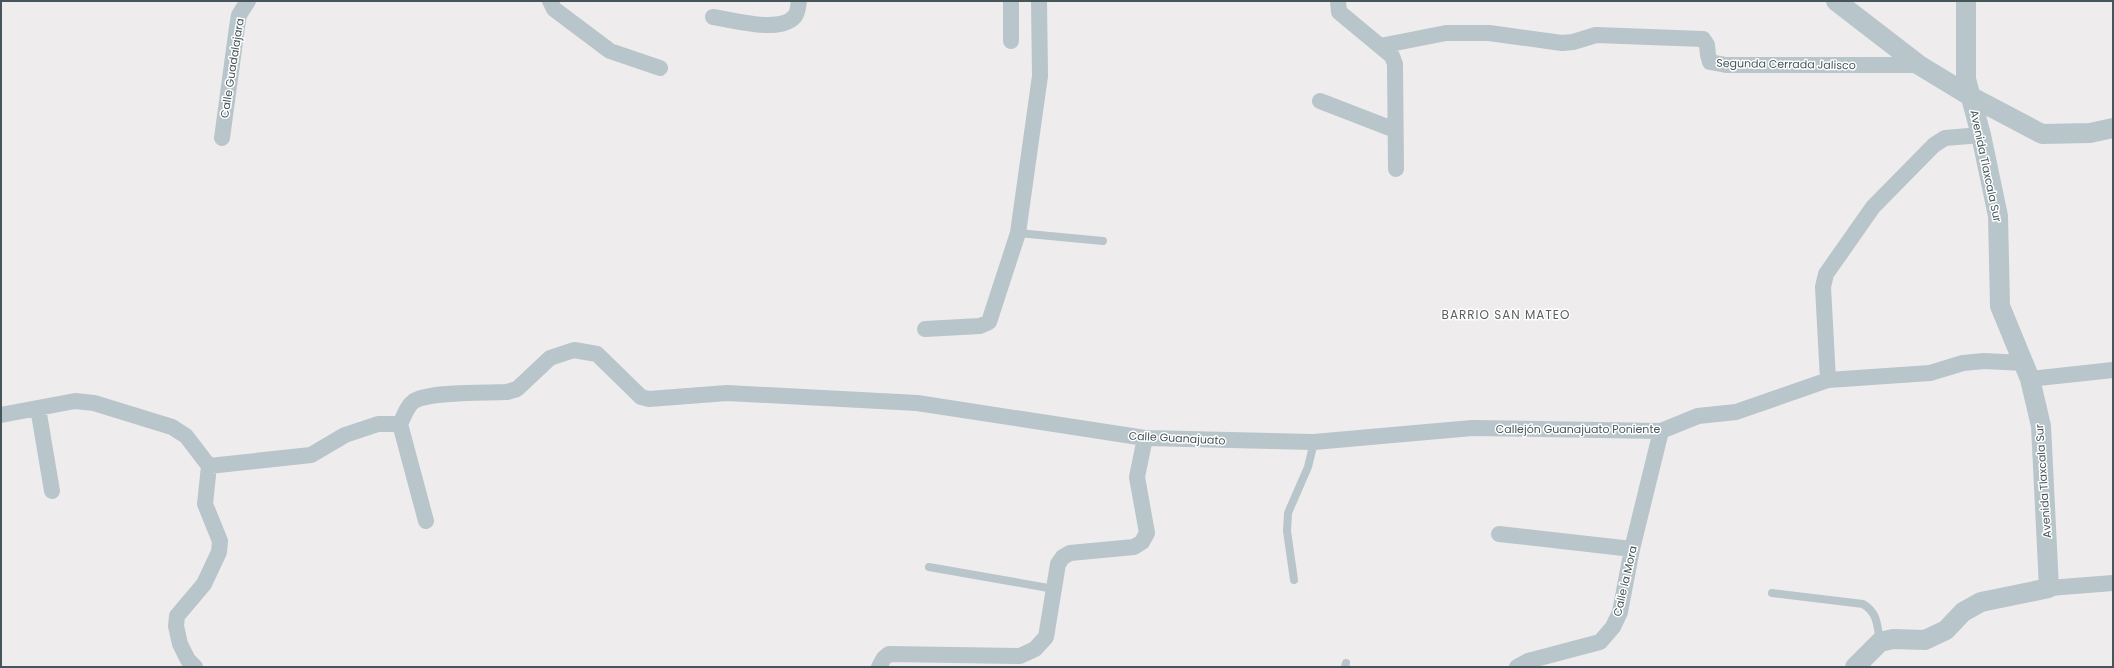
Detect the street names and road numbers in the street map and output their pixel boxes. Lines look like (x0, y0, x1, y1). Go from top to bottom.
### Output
street label: Calle Guadalajara (216, 17, 248, 119)
street label: Segunda Cerrada Jalisco (1716, 55, 1856, 73)
street label: Avenida Tlaxcala Sur (1966, 109, 2006, 223)
street label: Callejón Guanajuato Poniente (1496, 421, 1660, 437)
street label: Avenida Tlaxcala Sur (2031, 424, 2055, 538)
street label: Calle Guanajuato (1128, 427, 1226, 449)
street label: Calle la Mora (1609, 544, 1641, 618)

